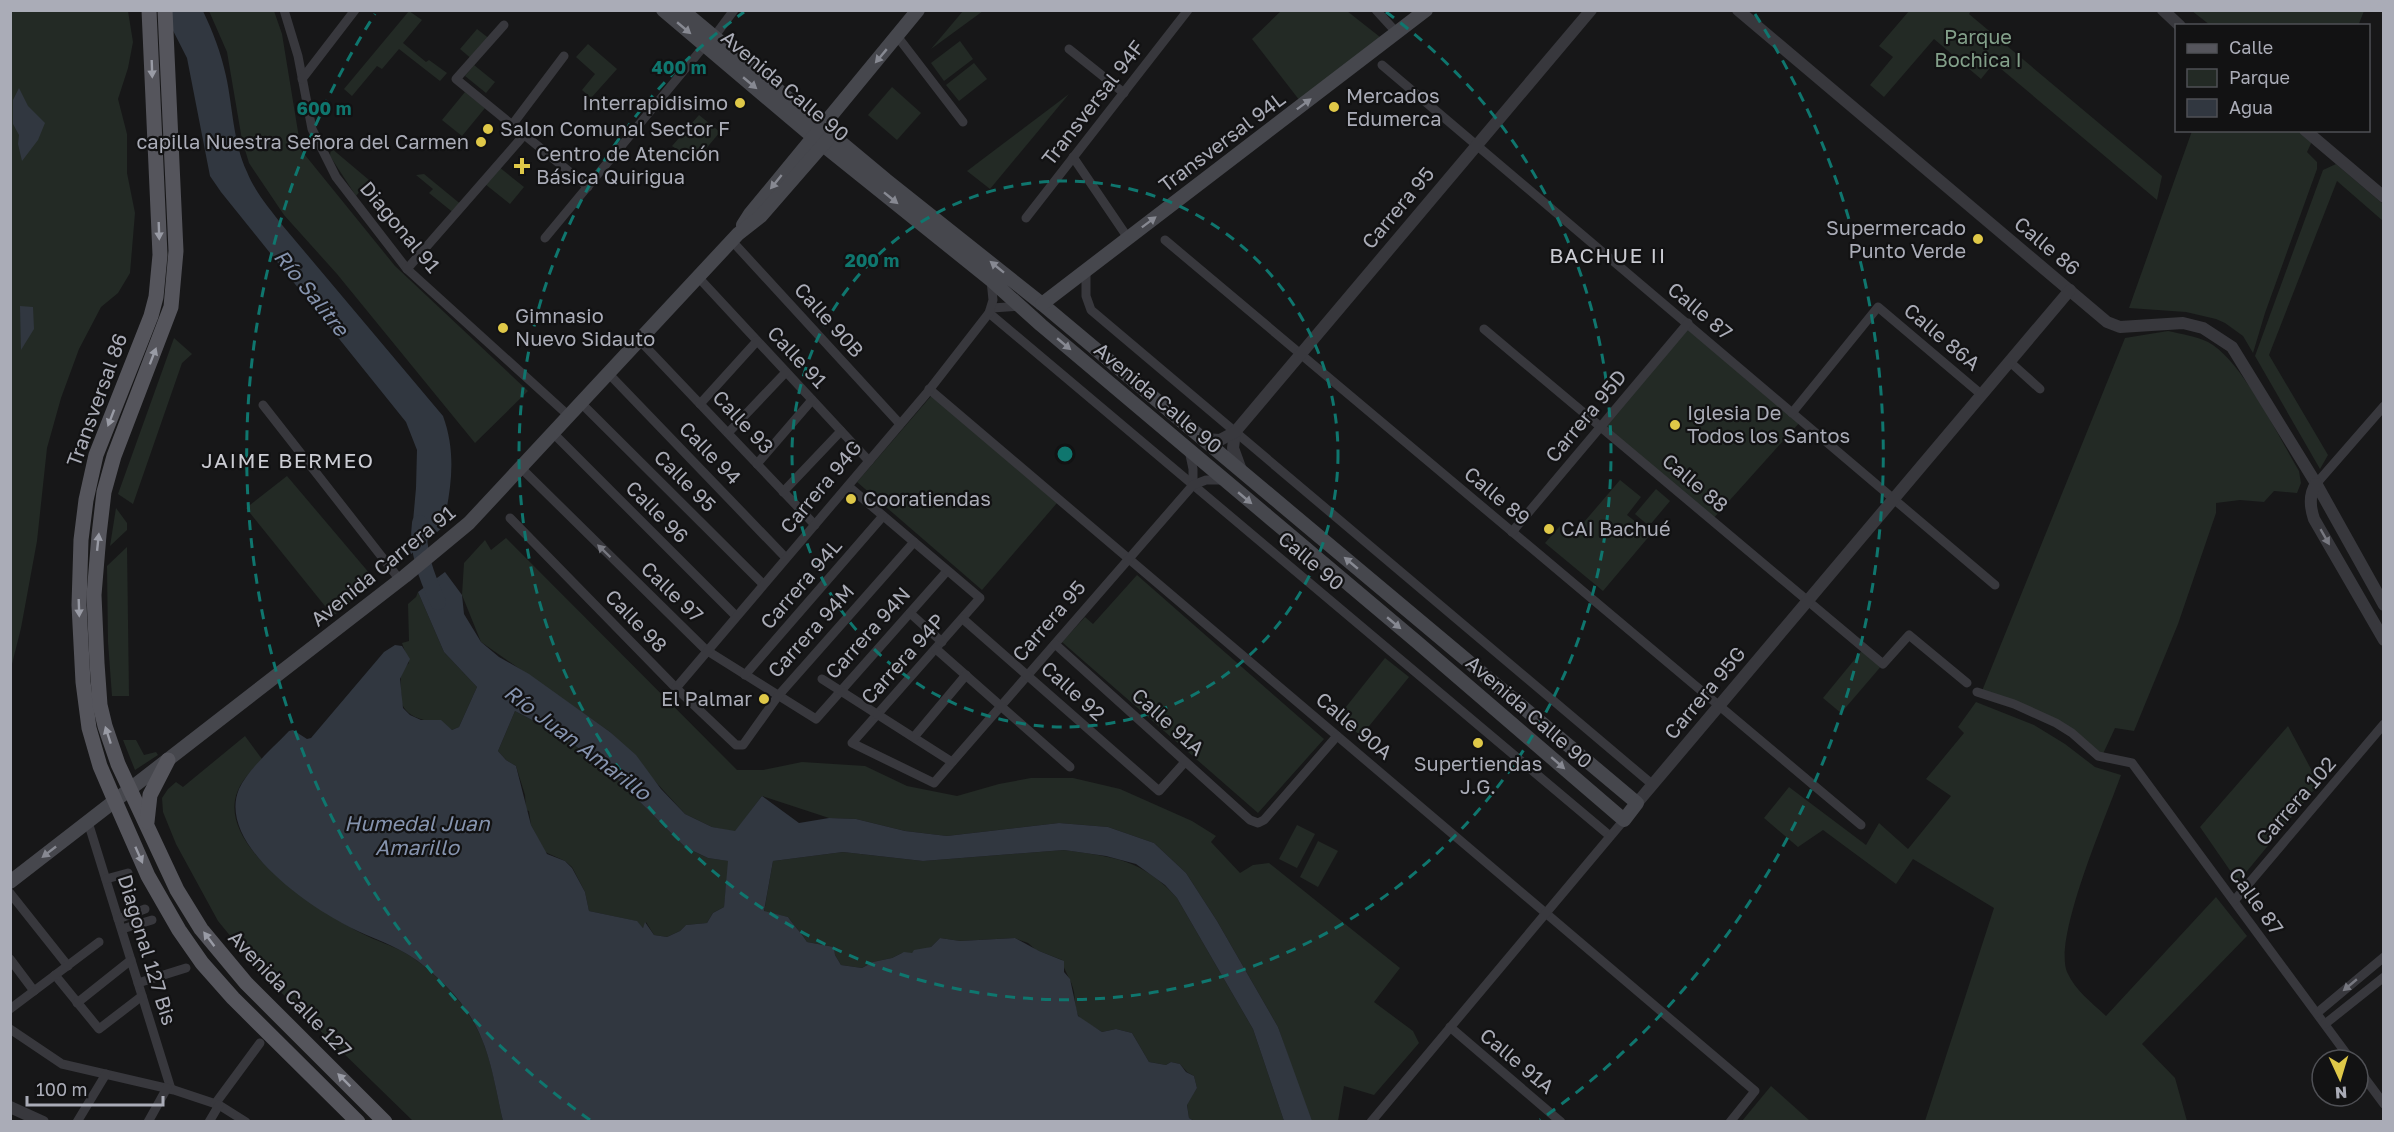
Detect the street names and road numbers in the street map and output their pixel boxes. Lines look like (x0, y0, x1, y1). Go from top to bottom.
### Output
street label: Avenida Calle 90 (717, 25, 854, 146)
street label: Transversal 94F (1036, 35, 1148, 170)
street label: Transversal 94L (1154, 86, 1289, 196)
street label: Carrera 95 (1356, 162, 1438, 253)
street label: Diagonal 91 (356, 176, 446, 277)
street label: Calle 86 (2010, 211, 2085, 280)
street label: Calle 87 (1663, 276, 1738, 344)
street label: Calle 90B (790, 277, 869, 362)
street label: Calle 86A (1900, 298, 1986, 375)
street label: Calle 91 (763, 320, 833, 392)
street label: Transversal 86 (61, 330, 131, 470)
street label: Avenida Calle 90 (1090, 337, 1227, 458)
street label: Carrera 95D (1540, 364, 1631, 467)
street label: Calle 93 (708, 385, 779, 458)
street label: Calle 94 (675, 416, 747, 489)
street label: Carrera 94G (774, 435, 866, 538)
street label: Calle 95 (650, 444, 722, 516)
street label: Calle 88 (1658, 448, 1733, 517)
street label: Calle 89 (1460, 461, 1535, 530)
street label: Calle 96 (622, 475, 694, 547)
street label: Avenida Carrera 91 (305, 500, 459, 631)
street label: Calle 90 (1274, 526, 1349, 595)
street label: Carrera 94L (755, 533, 846, 633)
street label: Calle 97 (637, 556, 709, 627)
street label: Carrera 95 (1007, 575, 1090, 666)
street label: Carrera 94M (762, 579, 858, 682)
street label: Carrera 94N (820, 581, 915, 683)
street label: Calle 98 (601, 584, 673, 657)
street label: Carrera 94P (855, 608, 949, 708)
street label: Carrera 95G (1659, 641, 1750, 744)
street label: Avenida Calle 90 (1462, 650, 1598, 773)
street label: Calle 92 (1037, 655, 1111, 725)
street label: Calle 91A (1127, 682, 1210, 760)
street label: Calle 90A (1312, 686, 1398, 764)
street label: Carrera 102 (2250, 751, 2340, 850)
street label: Calle 87 (2224, 862, 2289, 939)
street label: Diagonal 127 Bis (114, 871, 182, 1028)
street label: Avenida Calle 127 (224, 925, 357, 1062)
street label: Calle 91A (1476, 1022, 1560, 1098)

